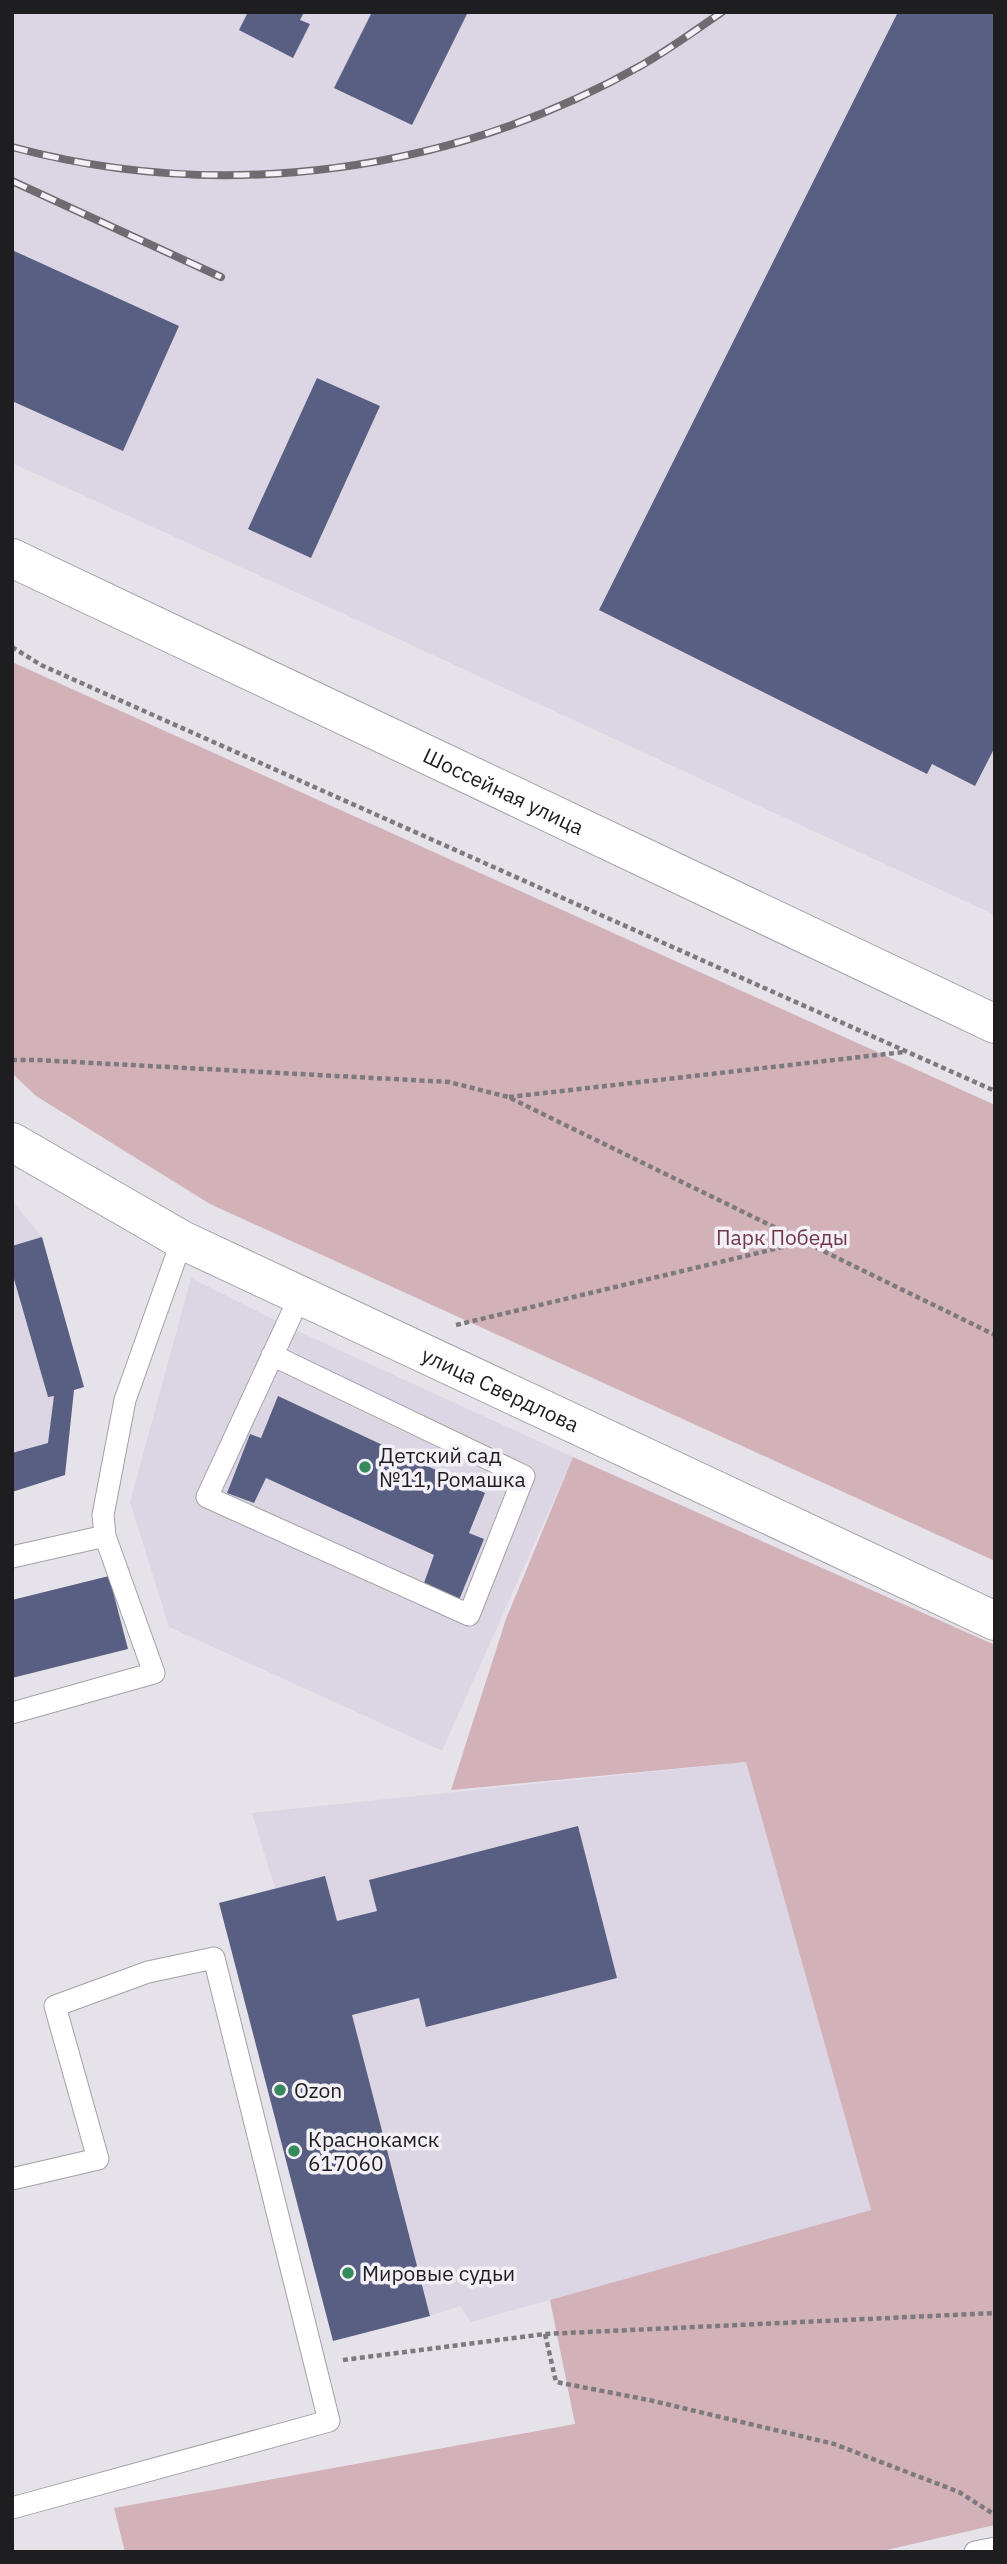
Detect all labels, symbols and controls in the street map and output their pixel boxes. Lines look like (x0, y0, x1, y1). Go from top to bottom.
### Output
street label: Шоссейная улица (419, 741, 588, 841)
park label: Парк Победы (716, 1223, 848, 1251)
street label: улица Свердлова (417, 1340, 584, 1438)
place label: Детский сад №11, Ромашка (379, 1441, 526, 1493)
marker: Детский сад №11, Ромашка (357, 1459, 373, 1475)
place label: Ozon (294, 2076, 342, 2104)
marker: Ozon (272, 2082, 288, 2098)
place label: Краснокамск 617060 (308, 2125, 439, 2177)
marker: Краснокамск 617060 (286, 2143, 302, 2159)
place label: Мировые судьи (362, 2259, 515, 2287)
marker: Мировые судьи (340, 2265, 356, 2281)

